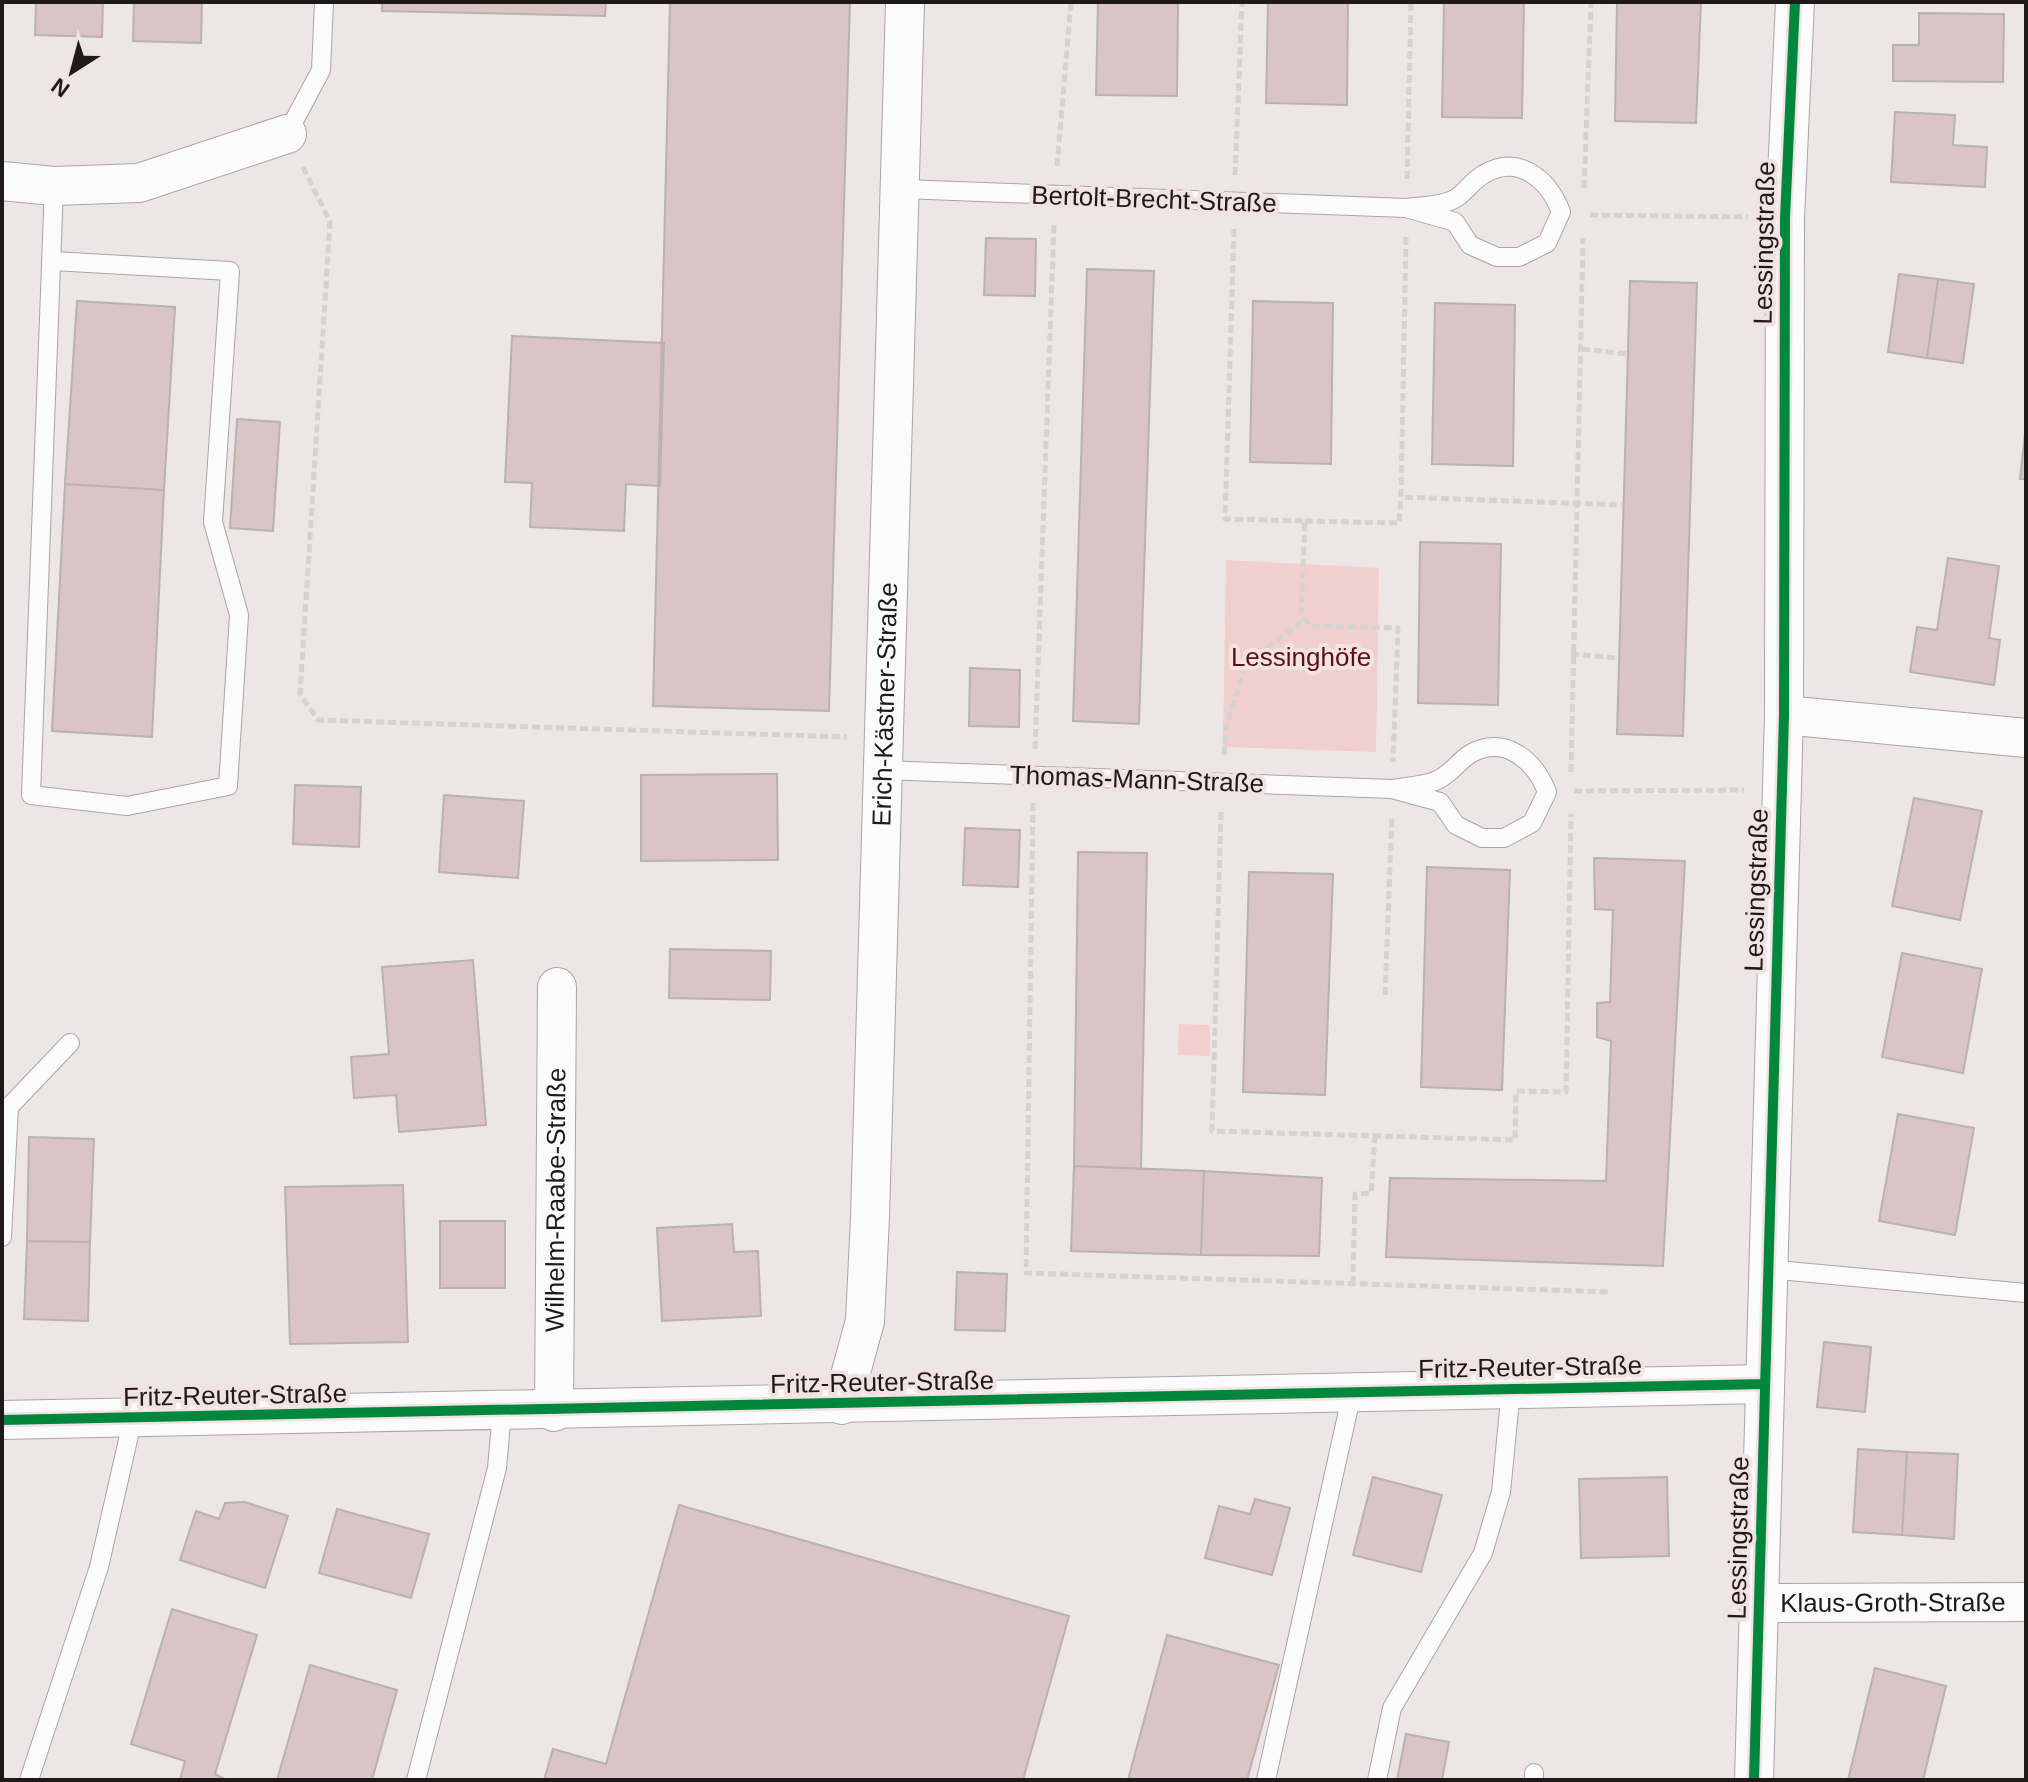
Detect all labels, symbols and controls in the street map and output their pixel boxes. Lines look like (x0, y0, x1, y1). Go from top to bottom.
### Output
north arrow (32, 32, 112, 112)
text: N (47, 73, 74, 103)
street label: Lessingstraße (1748, 161, 1780, 325)
street label: Bertolt-Brecht-Straße (1031, 180, 1277, 218)
street label: Erich-Kästner-Straße (866, 582, 903, 827)
park label: Lessinghöfe (1231, 642, 1371, 672)
street label: Thomas-Mann-Straße (1009, 760, 1265, 798)
street label: Lessingstraße (1738, 808, 1774, 972)
street label: Wilhelm-Raabe-Straße (540, 1068, 571, 1332)
street label: Fritz-Reuter-Straße (1418, 1350, 1642, 1384)
street label: Fritz-Reuter-Straße (770, 1365, 994, 1399)
street label: Fritz-Reuter-Straße (123, 1378, 347, 1412)
street label: Lessingstraße (1722, 1456, 1754, 1620)
street label: Klaus-Groth-Straße (1780, 1587, 2006, 1618)

